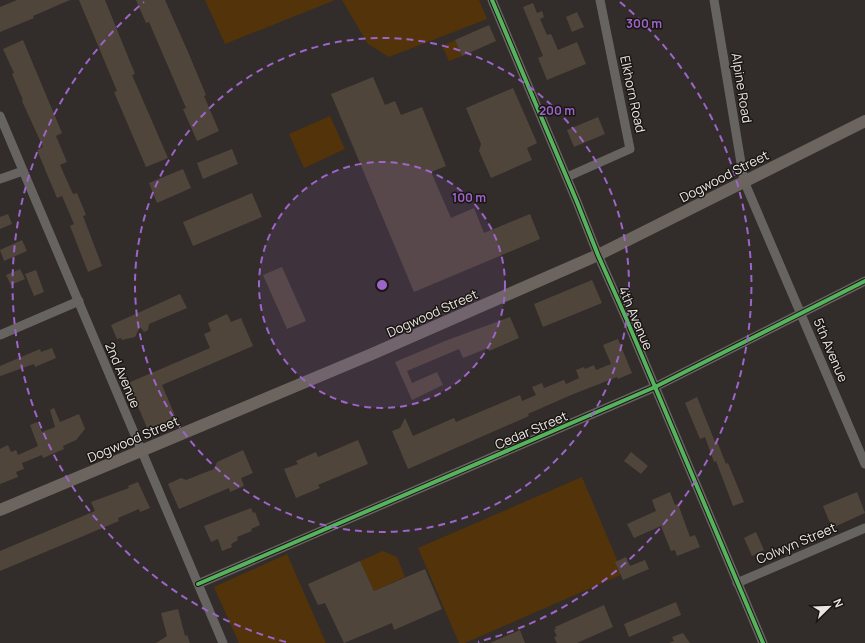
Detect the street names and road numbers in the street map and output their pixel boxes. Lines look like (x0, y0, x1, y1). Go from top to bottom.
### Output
street label: Alpine Road (728, 52, 756, 124)
street label: Elkhorn Road (616, 54, 650, 134)
street label: Dogwood Street (676, 146, 772, 206)
street label: 4th Avenue (614, 283, 658, 353)
street label: Dogwood Street (384, 285, 480, 341)
street label: 5th Avenue (810, 315, 853, 385)
street label: 2nd Avenue (101, 339, 145, 411)
street label: Cedar Street (492, 407, 570, 453)
street label: Dogwood Street (85, 412, 181, 466)
street label: Colwyn Street (753, 518, 839, 568)

